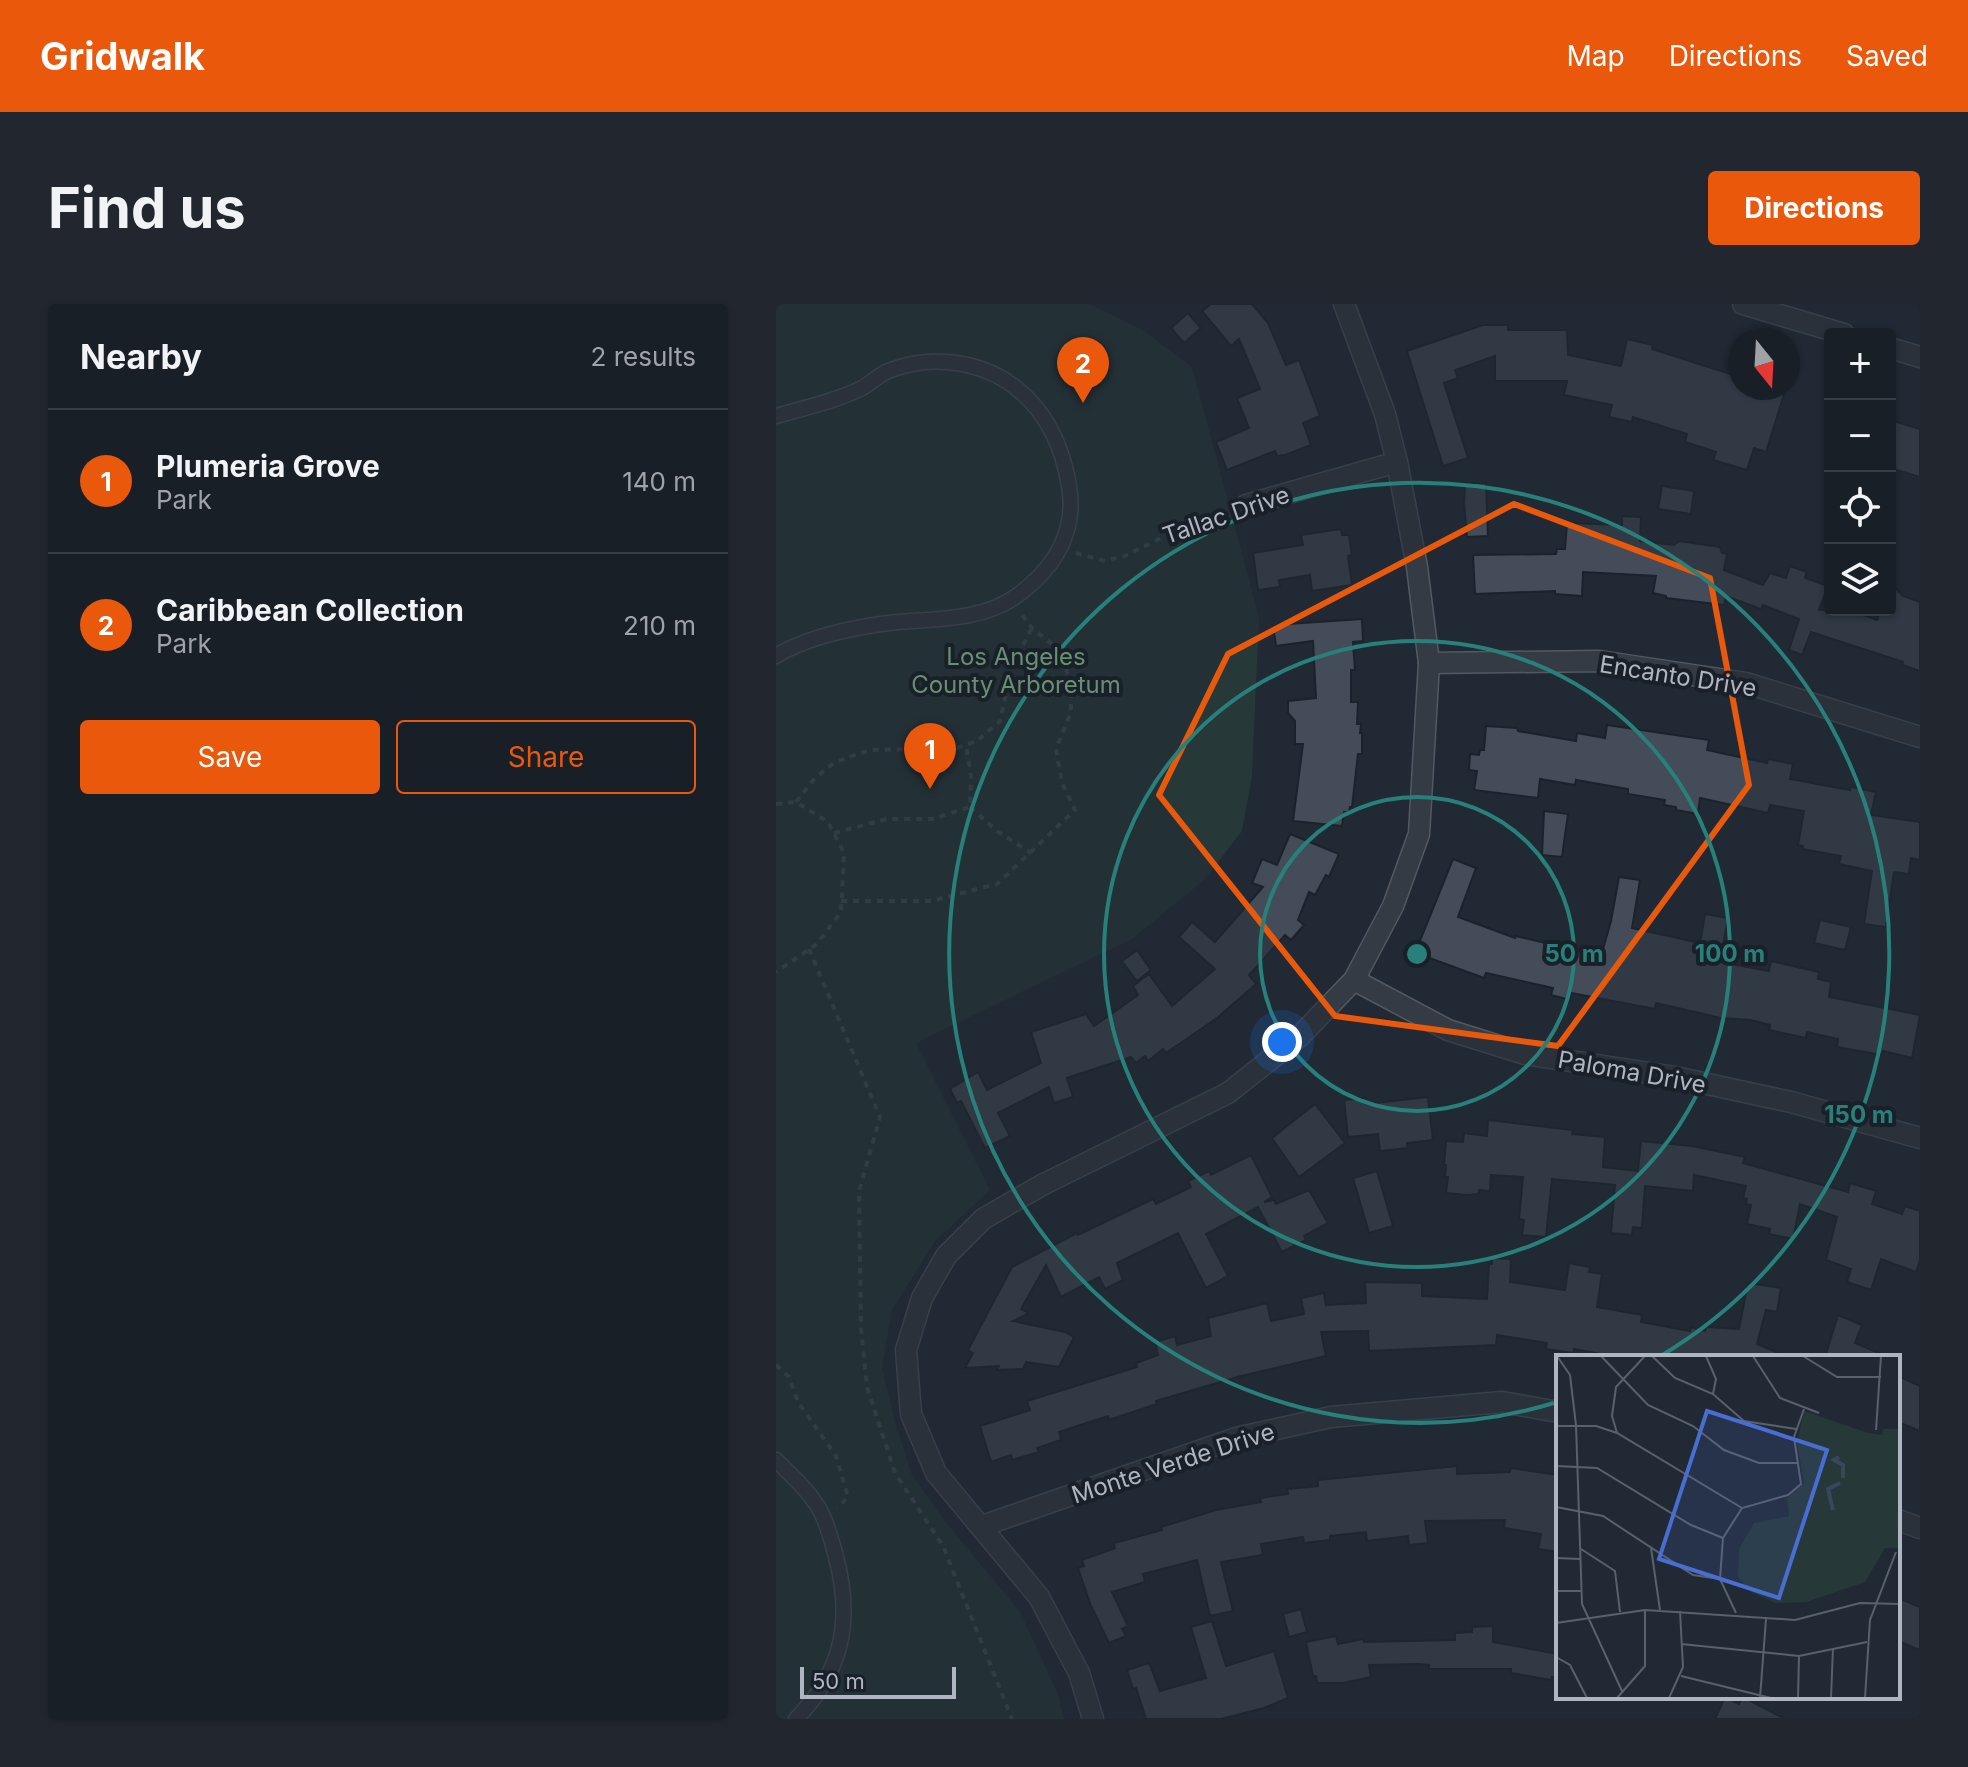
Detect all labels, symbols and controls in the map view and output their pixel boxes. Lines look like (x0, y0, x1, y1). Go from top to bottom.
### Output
text: Gridwalk (40, 33, 205, 79)
text: Map (1566, 39, 1625, 73)
text: Directions (1669, 39, 1802, 73)
text: Saved (1846, 39, 1928, 73)
button: Directions (1708, 171, 1920, 245)
text: Find us (48, 174, 246, 242)
north arrow (1728, 328, 1800, 400)
map controls (1824, 328, 1896, 616)
button: + (1824, 328, 1896, 400)
text: Nearby (80, 336, 202, 377)
pin: 2 (1057, 337, 1109, 403)
text: 2 results (591, 341, 696, 372)
button: − (1824, 400, 1896, 472)
text: Plumeria Grove (156, 448, 380, 484)
text: 1 (100, 466, 112, 497)
text: 140 m (622, 466, 696, 497)
button: locate (1824, 472, 1896, 544)
street label: Tallac Drive (1159, 480, 1293, 550)
text: Park (156, 484, 212, 515)
button: layers (1824, 544, 1896, 616)
text: Caribbean Collection (156, 592, 464, 628)
text: 2 (98, 610, 114, 641)
text: 210 m (623, 610, 696, 641)
text: Park (156, 628, 212, 659)
park label: Los Angeles County Arboretum (911, 642, 1121, 699)
street label: Encanto Drive (1597, 649, 1759, 703)
button: Save (80, 720, 380, 794)
button: Share (396, 720, 696, 794)
pin: 1 (904, 723, 956, 789)
text: 50 m (1544, 939, 1604, 968)
text: 100 m (1695, 939, 1765, 968)
centre of rings (1403, 940, 1431, 968)
your location (1262, 1022, 1302, 1062)
street label: Paloma Drive (1556, 1045, 1708, 1099)
text: 150 m (1824, 1100, 1894, 1129)
inset map (1556, 1355, 1900, 1699)
street label: Monte Verde Drive (1068, 1417, 1278, 1509)
scale bar (800, 1663, 956, 1699)
text: 50 m (812, 1668, 865, 1694)

